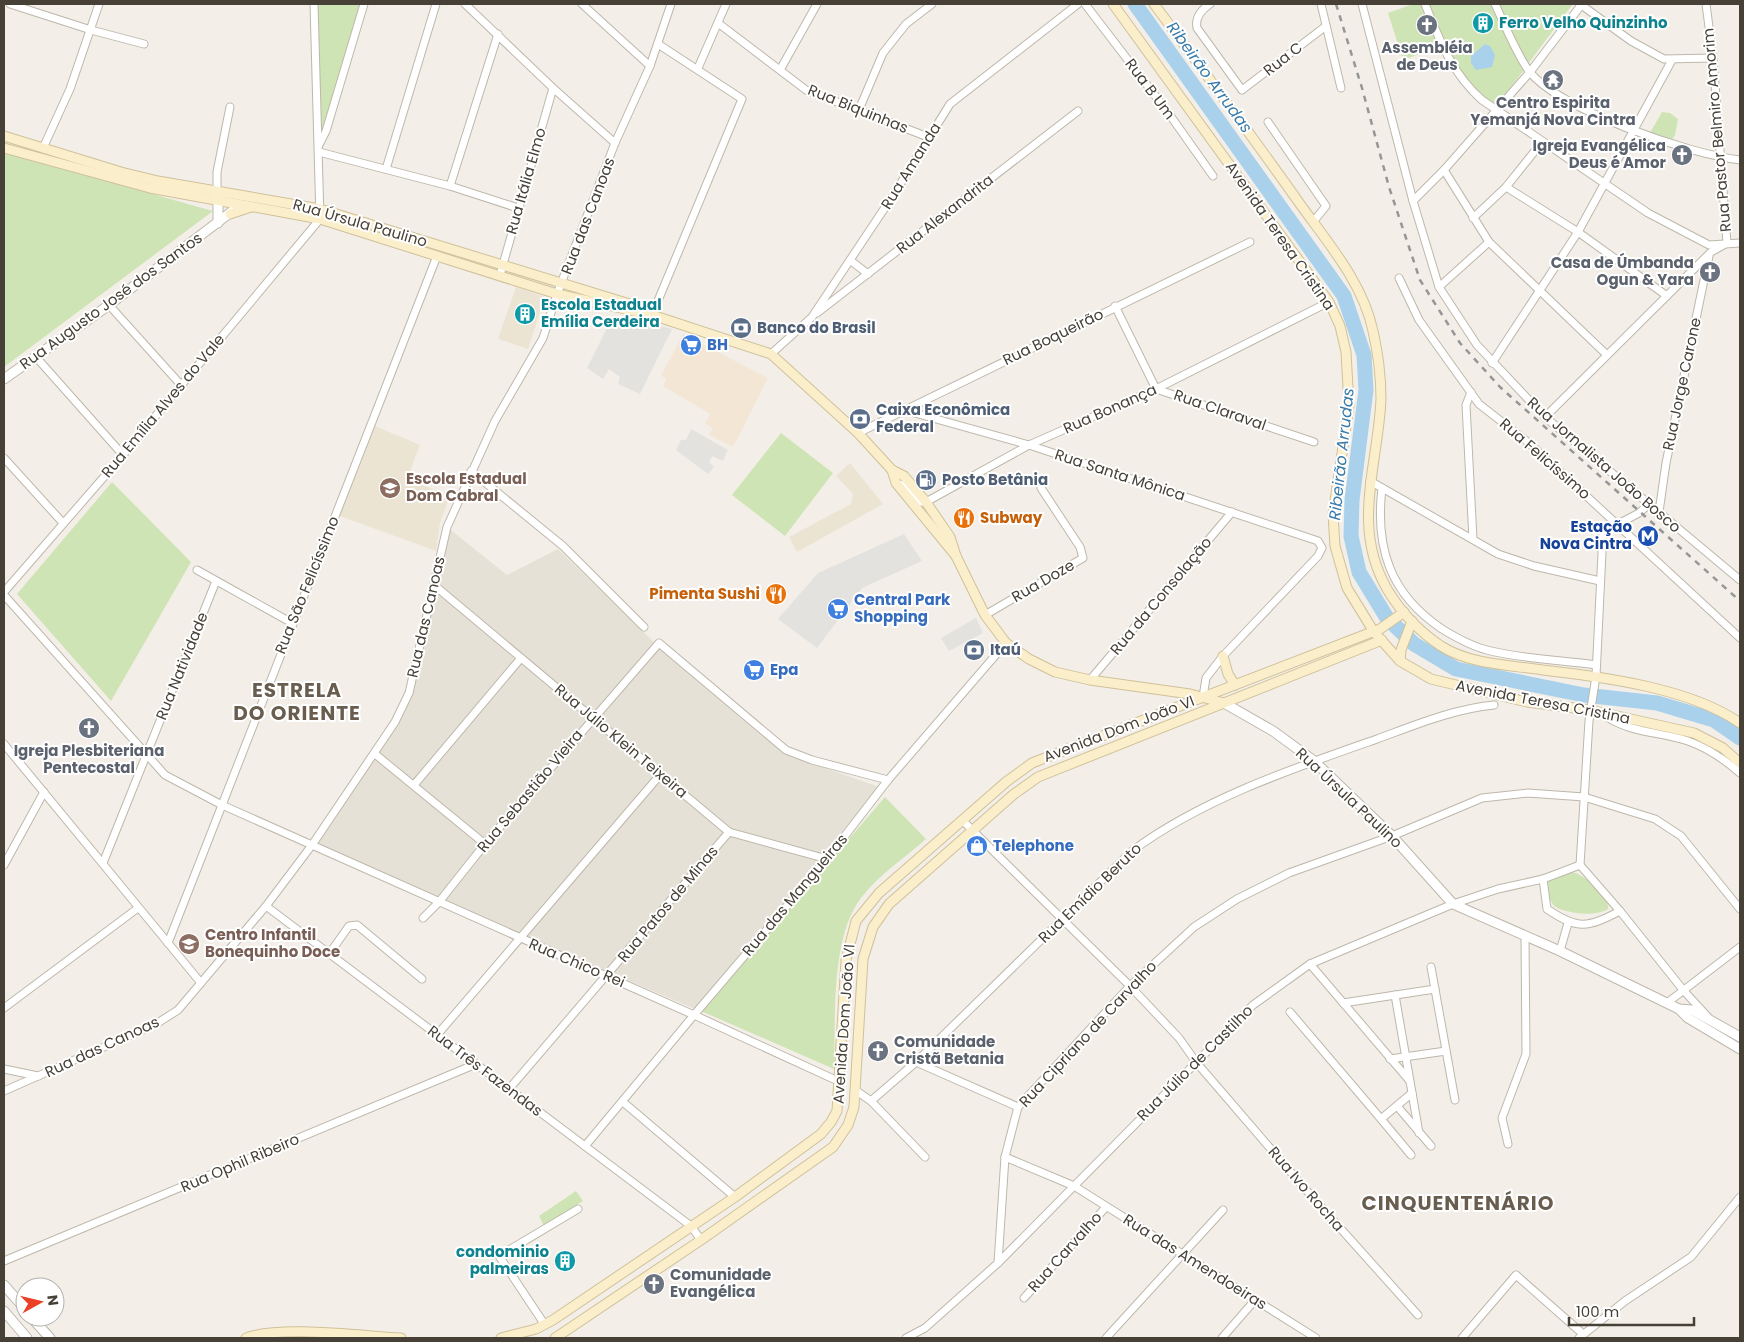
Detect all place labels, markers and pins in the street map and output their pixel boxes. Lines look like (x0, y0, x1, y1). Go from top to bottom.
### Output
building icon: Ferro Velho Quinzinho (1471, 11, 1495, 35)
place label: Ferro Velho Quinzinho (1499, 12, 1668, 33)
church icon: Assembléia de Deus (1415, 13, 1439, 37)
place label: Assembléia de Deus (1381, 37, 1473, 75)
temple icon: Centro Espirita Yemanjá Nova Cintra (1541, 68, 1565, 92)
place label: Centro Espirita Yemanjá Nova Cintra (1470, 92, 1636, 130)
place label: Igreja Evangélica Deus é Amor (1533, 135, 1667, 173)
church icon: Igreja Evangélica Deus é Amor (1670, 143, 1694, 167)
place label: Casa de Úmbanda Ogun & Yara (1551, 252, 1694, 290)
church icon: Casa de Úmbanda Ogun & Yara (1698, 260, 1722, 284)
place label: Escola Estadual Emília Cerdeira (541, 294, 662, 332)
building icon: Escola Estadual Emília Cerdeira (513, 302, 537, 326)
bank icon: Banco do Brasil (729, 316, 753, 340)
place label: Banco do Brasil (757, 317, 876, 338)
supermarket icon: BH (679, 333, 703, 357)
place label: BH (707, 334, 728, 355)
place label: Caixa Econômica Federal (876, 399, 1010, 437)
bank icon: Caixa Econômica Federal (848, 407, 872, 431)
place label: Escola Estadual Dom Cabral (406, 468, 527, 506)
fuel station icon: Posto Betânia (914, 468, 938, 492)
place label: Posto Betânia (942, 469, 1048, 490)
school or university icon: Escola Estadual Dom Cabral (378, 476, 402, 500)
restaurant icon: Subway (952, 506, 976, 530)
place label: Subway (980, 507, 1043, 528)
place label: Estação Nova Cintra (1540, 516, 1632, 554)
metro station icon: Estação Nova Cintra (1636, 524, 1660, 548)
restaurant icon: Pimenta Sushi (764, 582, 788, 606)
place label: Pimenta Sushi (649, 583, 760, 604)
place label: Central Park Shopping (854, 589, 951, 627)
supermarket icon: Central Park Shopping (826, 597, 850, 621)
bank icon: Itaú (962, 638, 986, 662)
place label: Itaú (990, 639, 1021, 660)
supermarket icon: Epa (742, 658, 766, 682)
place label: Epa (770, 659, 799, 680)
church icon: Igreja Plesbiteriana Pentecostal (77, 716, 101, 740)
place label: Igreja Plesbiteriana Pentecostal (14, 740, 164, 778)
shop icon: Telephone (965, 834, 989, 858)
place label: Telephone (993, 835, 1074, 856)
place label: Centro Infantil Bonequinho Doce (205, 924, 340, 962)
school or university icon: Centro Infantil Bonequinho Doce (177, 932, 201, 956)
place label: Comunidade Cristã Betania (894, 1031, 1004, 1069)
church icon: Comunidade Cristã Betania (866, 1039, 890, 1063)
place label: condominio palmeiras (456, 1241, 549, 1279)
building icon: condominio palmeiras (553, 1249, 577, 1273)
place label: Comunidade Evangélica (670, 1264, 771, 1302)
church icon: Comunidade Evangélica (642, 1272, 666, 1296)

